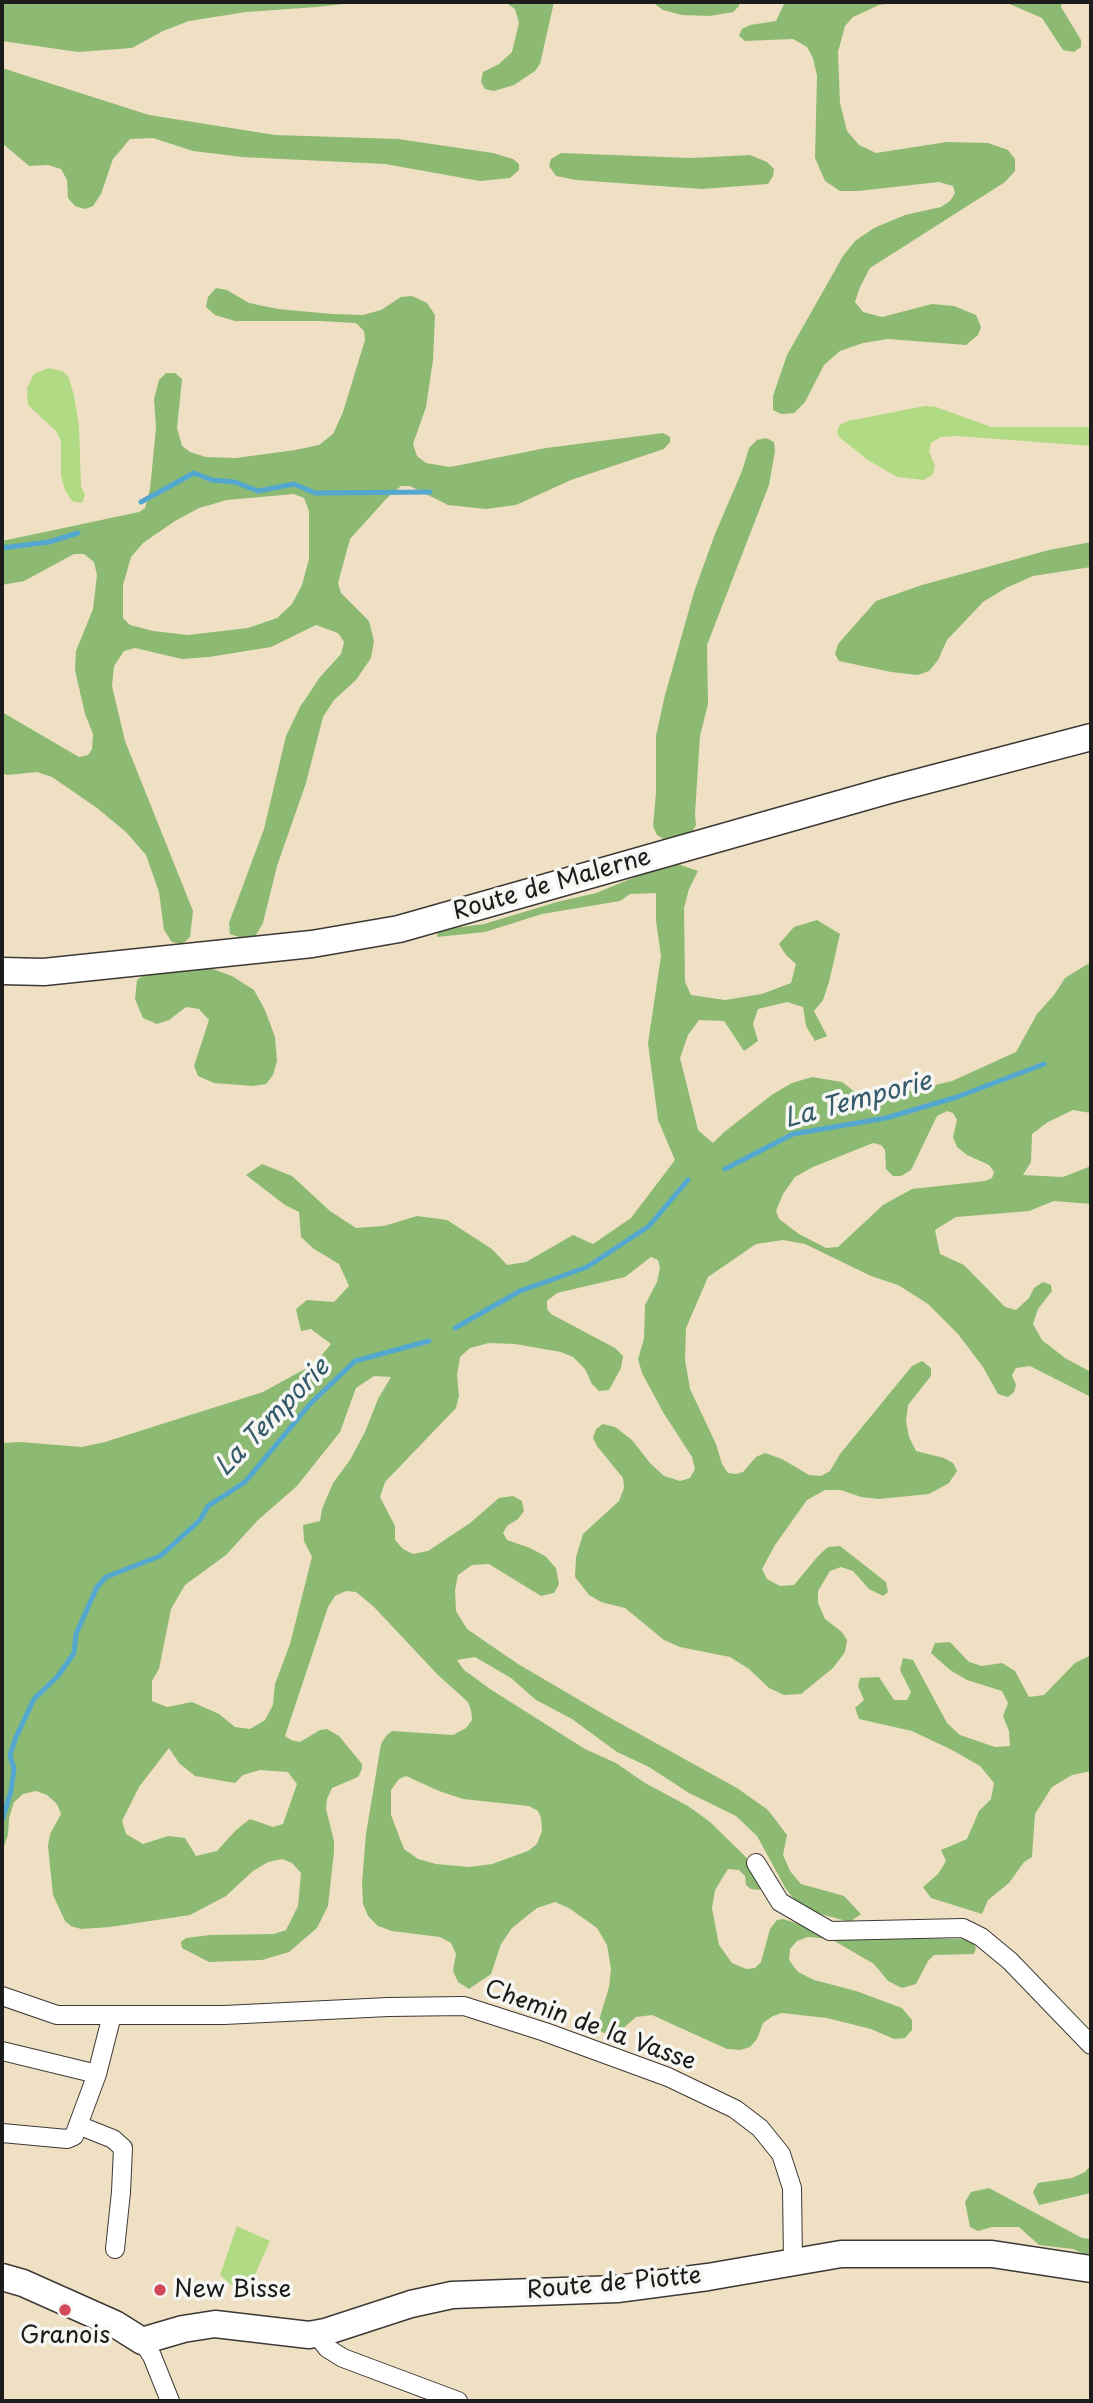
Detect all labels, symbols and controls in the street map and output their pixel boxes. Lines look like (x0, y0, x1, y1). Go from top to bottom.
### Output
street label: Route de Malerne (450, 843, 654, 927)
water label: La Temporie (781, 1066, 935, 1136)
water label: La Temporie (209, 1353, 337, 1483)
street label: Chemin de la Vasse (481, 1974, 699, 2078)
street label: Route de Piotte (525, 2262, 703, 2306)
place label: New Bisse (174, 2276, 291, 2304)
marker: New Bisse (152, 2282, 168, 2298)
marker: Granois (57, 2302, 73, 2318)
place label: Granois (20, 2322, 110, 2350)

